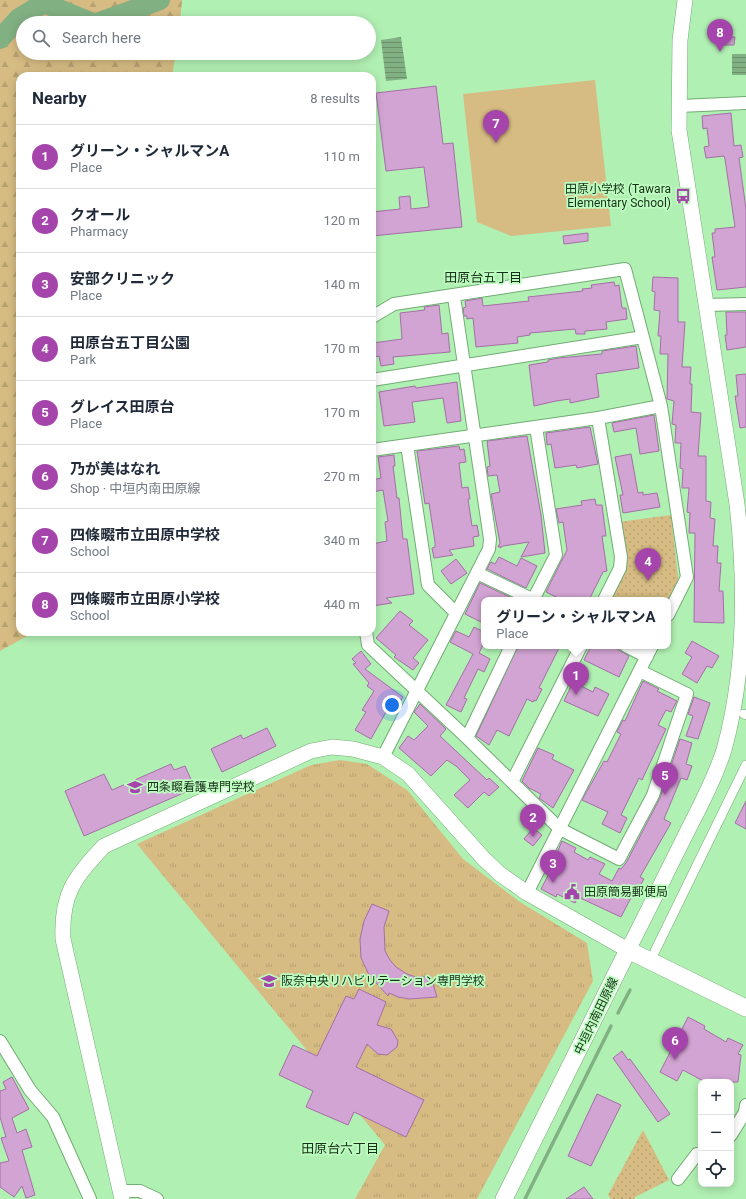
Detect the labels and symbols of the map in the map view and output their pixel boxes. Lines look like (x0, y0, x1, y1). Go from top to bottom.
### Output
pin: 8 (707, 19, 733, 52)
pin: 7 (483, 110, 509, 143)
place label: 田原小学校 (Tawara Elementary School) (565, 182, 671, 210)
bus stop icon: 田原小学校 (Tawara Elementary School) (674, 187, 692, 205)
district label: 田原台五丁目 (444, 270, 522, 285)
pin: 4 (635, 548, 661, 581)
pin: 1 (563, 662, 589, 695)
your location (382, 695, 402, 715)
pin: 5 (652, 762, 678, 795)
school or university icon: 四条畷看護専門学校 (126, 778, 144, 796)
place label: 四条畷看護専門学校 (147, 780, 255, 794)
pin: 2 (520, 804, 546, 837)
pin: 3 (540, 850, 566, 883)
public building icon: 田原簡易郵便局 (563, 883, 581, 901)
place label: 田原簡易郵便局 (584, 885, 668, 899)
school or university icon: 阪奈中央リハビリテーション専門学校 (260, 972, 278, 990)
place label: 阪奈中央リハビリテーション専門学校 (281, 974, 485, 988)
street label: 中垣内南田原線 (571, 975, 621, 1057)
pin: 6 (662, 1027, 688, 1060)
district label: 田原台六丁目 (301, 1141, 379, 1156)

